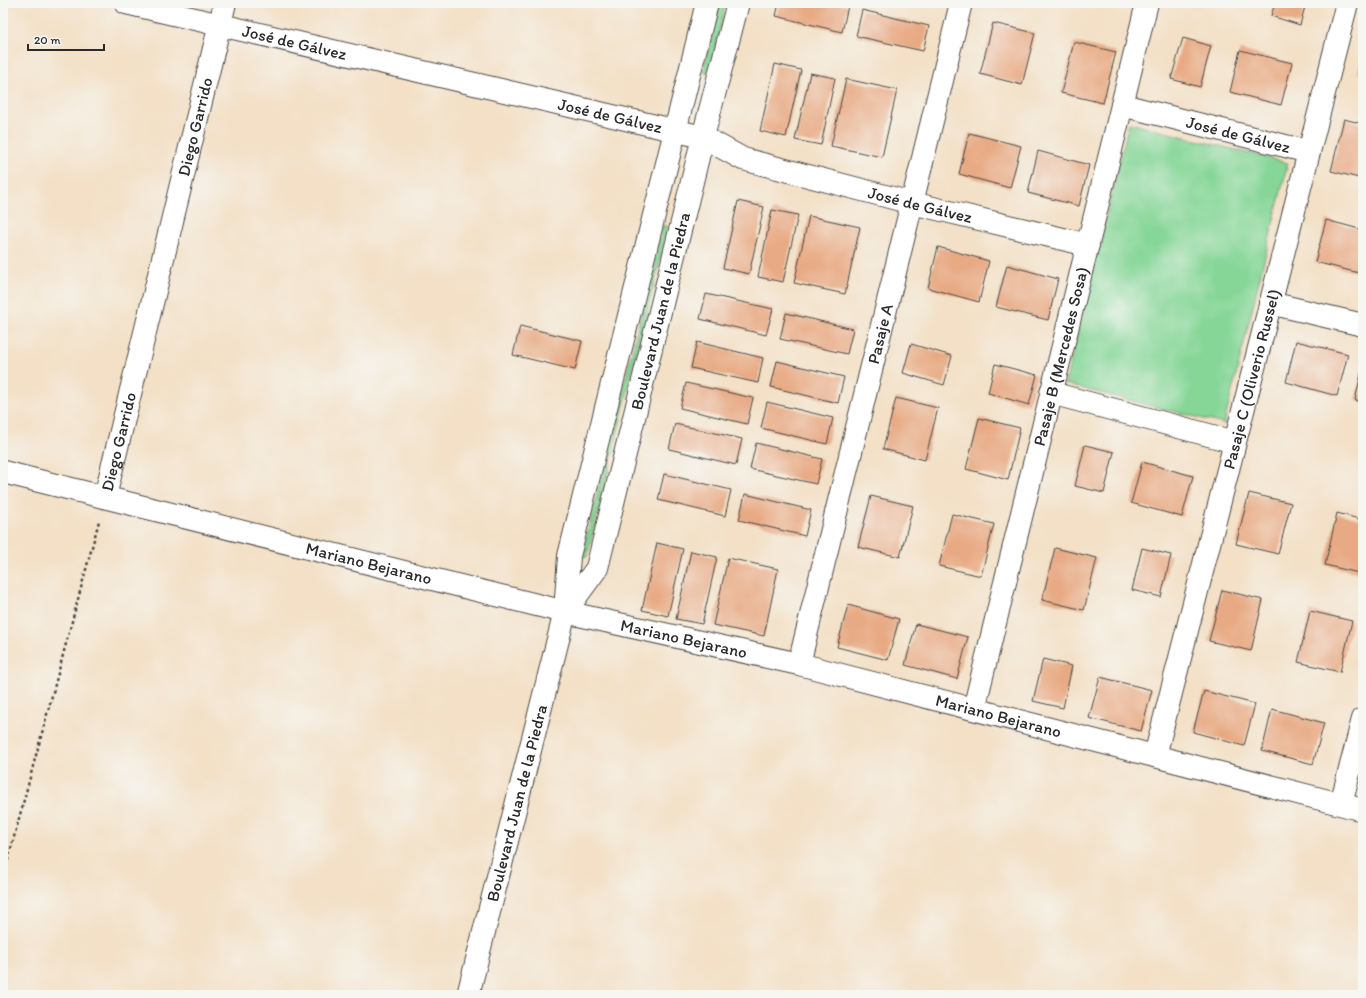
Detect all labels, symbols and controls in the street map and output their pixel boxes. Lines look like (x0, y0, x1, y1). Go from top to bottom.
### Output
street label: José de Gálvez (240, 20, 349, 64)
scale bar (28, 26, 104, 52)
text: 20 m (34, 33, 61, 47)
street label: Diego Garrido (173, 75, 217, 178)
street label: José de Gálvez (556, 94, 664, 137)
street label: José de Gálvez (1184, 112, 1293, 157)
street label: José de Gálvez (866, 182, 974, 227)
street label: Boulevard Juan de la Piedra (626, 210, 694, 412)
street label: Pasaje B (Mercedes Sosa) (1029, 265, 1092, 448)
street label: Pasaje C (Oliverio Russel) (1219, 287, 1284, 471)
street label: Pasaje A (863, 302, 897, 366)
street label: Diego Garrido (97, 390, 140, 493)
street label: Mariano Bejarano (304, 538, 434, 588)
street label: Mariano Bejarano (619, 615, 749, 662)
street label: Mariano Bejarano (934, 690, 1064, 742)
street label: Boulevard Juan de la Piedra (482, 702, 551, 904)

